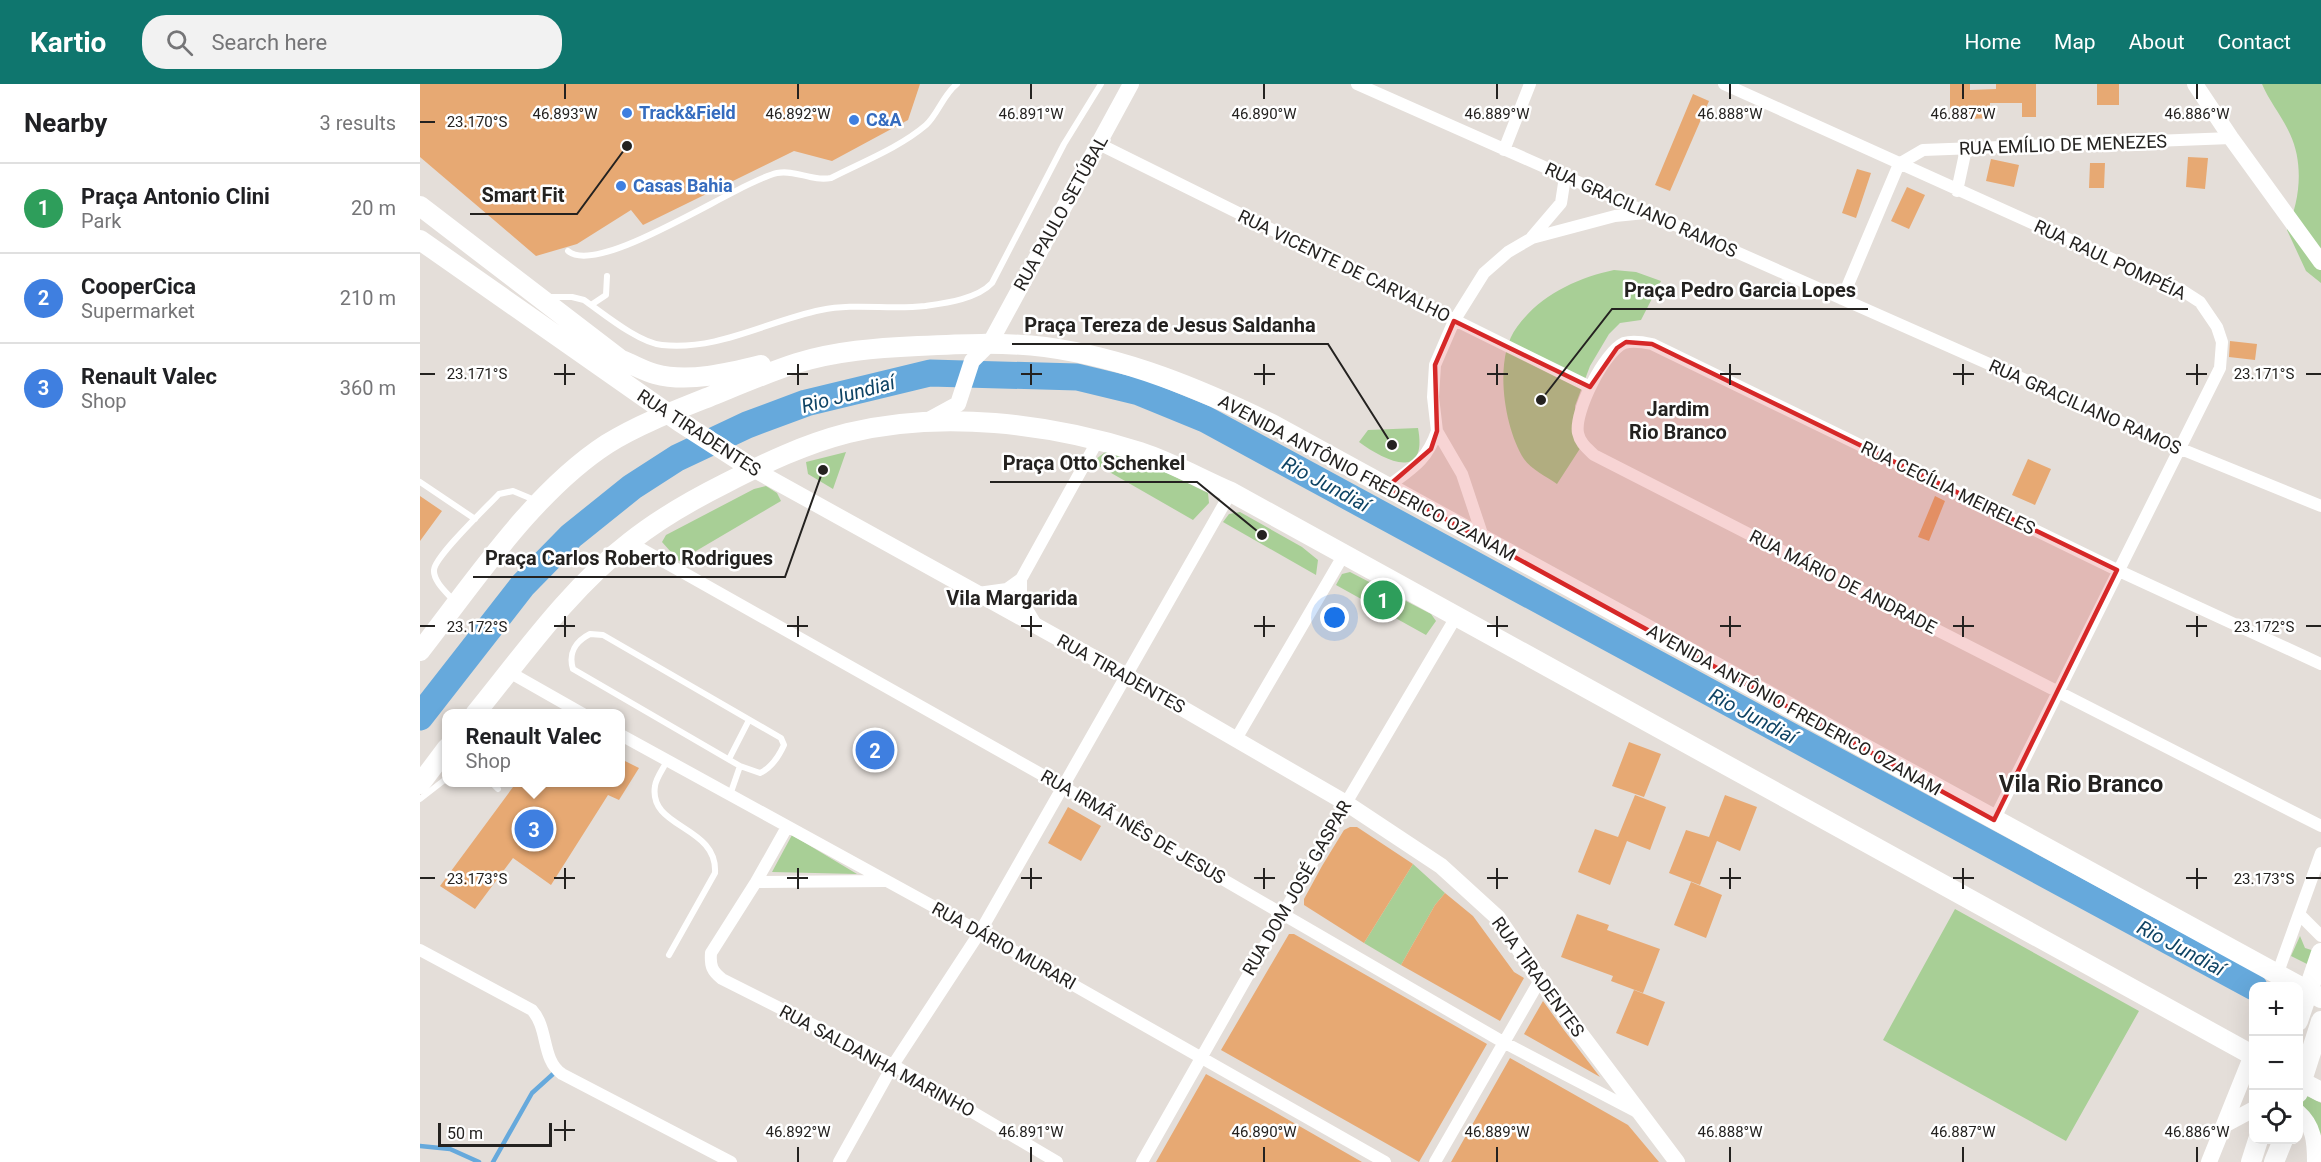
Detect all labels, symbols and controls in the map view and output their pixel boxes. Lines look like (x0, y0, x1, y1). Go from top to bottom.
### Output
search box (142, 15, 562, 69)
text: Kartio (30, 26, 106, 59)
icon: search (163, 26, 196, 59)
text: Search here (211, 30, 327, 55)
text: Home (1965, 30, 2021, 54)
text: Map (2054, 30, 2096, 54)
text: About (2129, 30, 2185, 54)
text: Contact (2218, 30, 2291, 54)
place label: Track&Field (639, 102, 736, 123)
text: 46.893°W (532, 105, 598, 123)
text: 46.892°W (765, 105, 831, 123)
text: 46.891°W (998, 105, 1064, 123)
text: 46.890°W (1231, 105, 1297, 123)
text: 46.889°W (1464, 105, 1530, 123)
text: 46.888°W (1697, 105, 1763, 123)
text: 46.887°W (1930, 105, 1996, 123)
text: 46.886°W (2164, 105, 2230, 123)
marker: Track&Field (620, 106, 634, 120)
text: Nearby (24, 108, 107, 138)
place label: C&A (866, 109, 903, 130)
text: 3 results (320, 111, 396, 135)
text: 23.170°S (447, 113, 507, 131)
marker: C&A (847, 113, 861, 127)
street label: RUA EMÍLIO DE MENEZES (1959, 130, 2168, 159)
street label: RUA PAULO SETÚBAL (1009, 131, 1112, 294)
street label: RUA GRACILIANO RAMOS (1542, 158, 1741, 262)
place label: Casas Bahia (633, 175, 733, 196)
callout: Smart Fit (470, 176, 577, 214)
marker: Casas Bahia (614, 179, 628, 193)
text: Smart Fit (482, 183, 565, 207)
text: Praça Antonio Clini (81, 184, 270, 209)
text: 1 (38, 196, 49, 220)
text: 20 m (351, 196, 396, 220)
street label: RUA VICENTE DE CARVALHO (1235, 205, 1454, 326)
text: Park (81, 209, 121, 233)
street label: RUA RAUL POMPÉIA (2031, 215, 2190, 304)
callout: Praça Pedro Garcia Lopes (1612, 271, 1868, 309)
text: CooperCica (81, 274, 196, 299)
text: Praça Pedro Garcia Lopes (1624, 278, 1856, 302)
text: 2 (38, 286, 49, 310)
text: 210 m (340, 286, 396, 310)
text: Supermarket (81, 299, 195, 323)
callout: Praça Tereza de Jesus Saldanha (1012, 306, 1328, 344)
text: Praça Tereza de Jesus Saldanha (1024, 313, 1316, 337)
street label: RUA GRACILIANO RAMOS (1986, 355, 2185, 459)
text: Renault Valec (81, 364, 217, 389)
text: 23.171°S (447, 365, 507, 383)
text: 23.171°S (2234, 365, 2294, 383)
water label: Rio Jundiaí (799, 369, 899, 418)
text: 3 (38, 376, 49, 400)
text: 360 m (340, 376, 396, 400)
street label: RUA TIRADENTES (634, 385, 765, 481)
text: Shop (81, 389, 127, 413)
street label: AVENIDA ANTÔNIO FREDERICO OZANAM (1215, 390, 1519, 565)
district label: Jardim Rio Branco (1629, 397, 1727, 444)
street label: RUA CECÍLIA MEIRELES (1858, 436, 2039, 539)
callout: Praça Otto Schenkel (990, 444, 1197, 482)
text: Praça Otto Schenkel (1003, 451, 1185, 475)
water label: Rio Jundiaí (1278, 451, 1376, 518)
street label: RUA MÁRIO DE ANDRADE (1746, 525, 1940, 638)
callout: Praça Carlos Roberto Rodrigues (473, 539, 785, 577)
text: Praça Carlos Roberto Rodrigues (485, 546, 773, 570)
pin: 1 (1364, 578, 1402, 622)
district label: Vila Margarida (946, 586, 1078, 610)
your location (1320, 603, 1349, 632)
text: 23.172°S (447, 618, 507, 636)
text: 23.172°S (2234, 618, 2294, 636)
street label: AVENIDA ANTÔNIO FREDERICO OZANAM (1643, 620, 1945, 800)
street label: RUA TIRADENTES (1054, 630, 1189, 718)
water label: Rio Jundiaí (1705, 683, 1803, 750)
popup (442, 709, 625, 787)
text: Renault Valec (466, 724, 601, 749)
pin: 2 (856, 728, 894, 772)
text: Shop (466, 749, 511, 773)
street label: RUA IRMÃ INÊS DE JESUS (1037, 765, 1230, 888)
district label: Vila Rio Branco (1999, 770, 2163, 798)
street label: RUA DOM JOSÉ GASPAR (1238, 797, 1355, 979)
pin: 3 (514, 806, 554, 852)
text: 23.173°S (447, 870, 507, 888)
text: 23.173°S (2234, 870, 2294, 888)
street label: RUA DÁRIO MURARI (929, 897, 1080, 994)
street label: RUA TIRADENTES (1488, 913, 1589, 1041)
water label: Rio Jundiaí (2133, 915, 2231, 982)
map controls (2249, 982, 2303, 1144)
button: + (2249, 982, 2303, 1036)
street label: RUA SALDANHA MARINHO (776, 1000, 978, 1121)
button: − (2249, 1036, 2303, 1090)
button: locate (2249, 1090, 2303, 1144)
scale bar (438, 1120, 552, 1148)
text: 46.892°W (765, 1123, 831, 1141)
text: 46.891°W (998, 1123, 1064, 1141)
text: 46.890°W (1231, 1123, 1297, 1141)
text: 46.889°W (1464, 1123, 1530, 1141)
text: 46.888°W (1697, 1123, 1763, 1141)
text: 46.887°W (1930, 1123, 1996, 1141)
text: 46.886°W (2164, 1123, 2230, 1141)
text: 50 m (447, 1124, 483, 1143)

